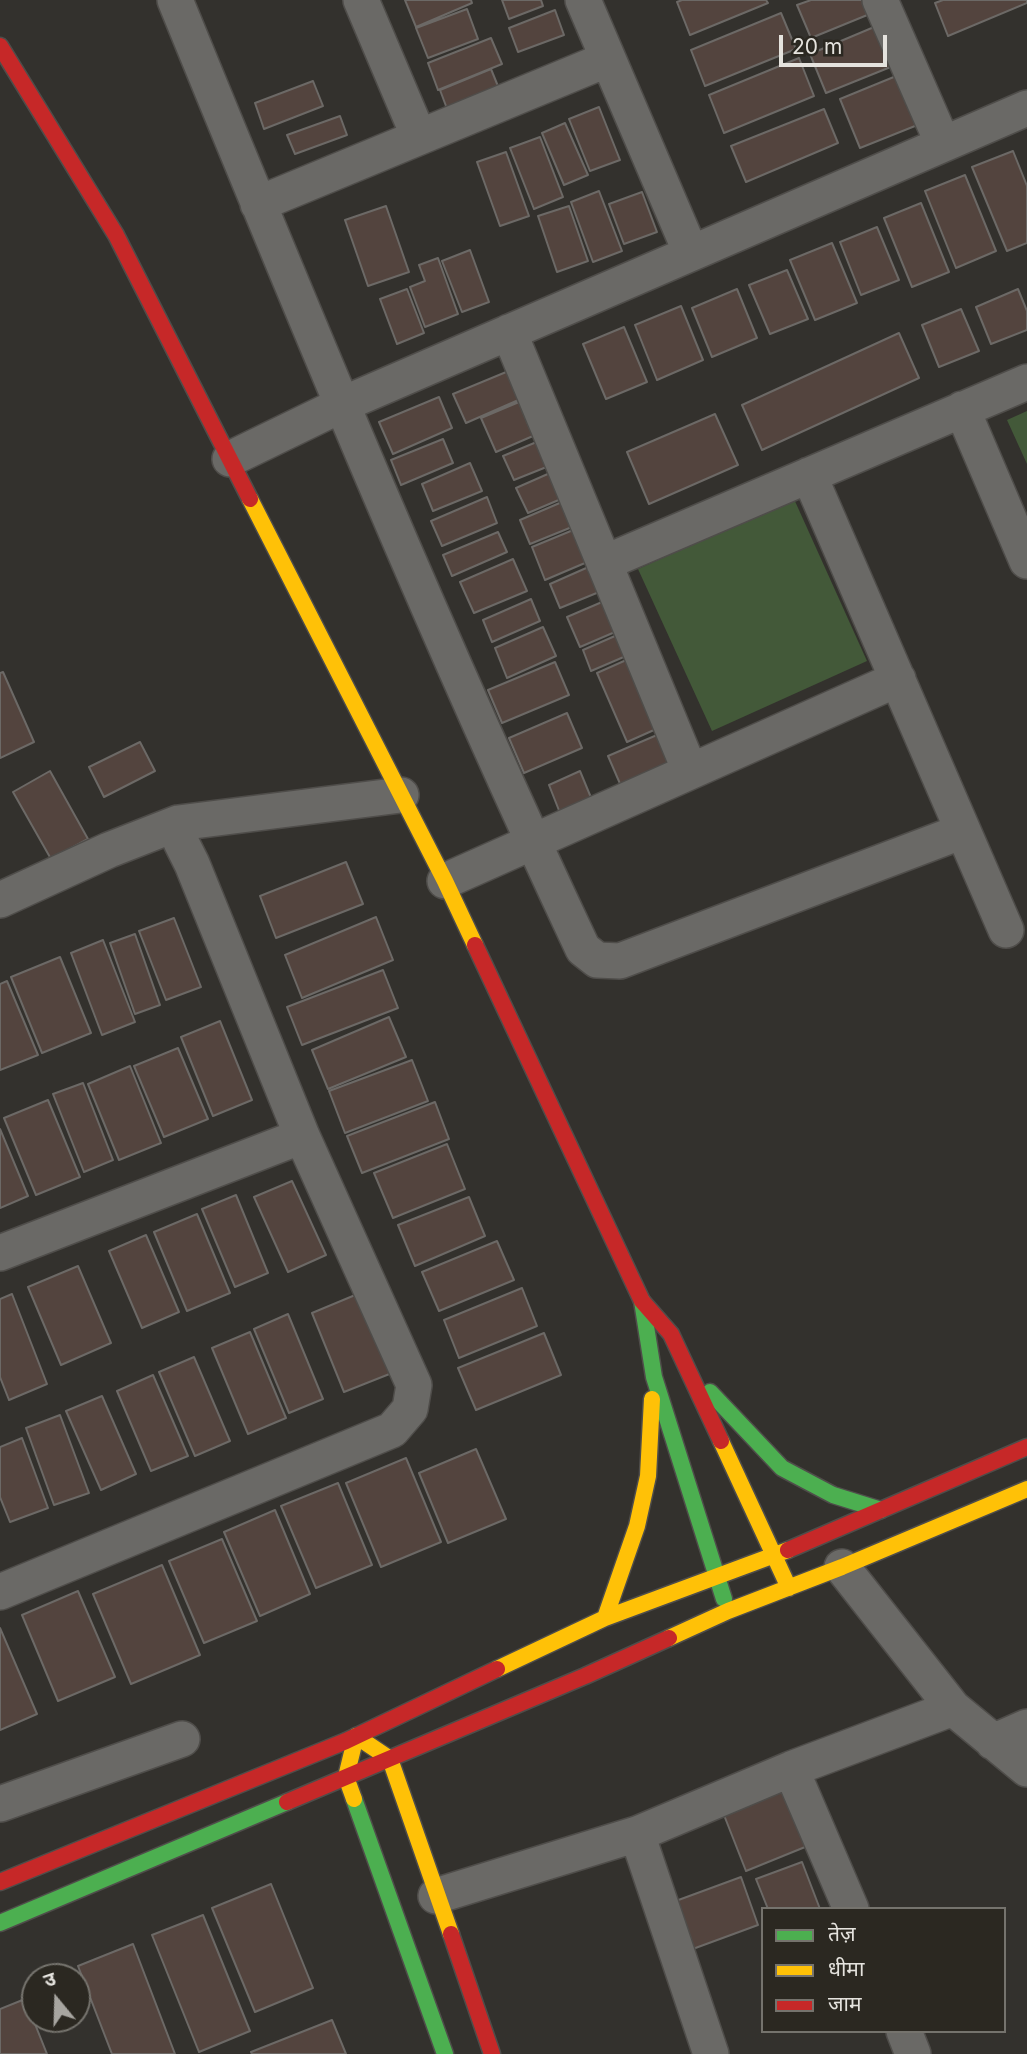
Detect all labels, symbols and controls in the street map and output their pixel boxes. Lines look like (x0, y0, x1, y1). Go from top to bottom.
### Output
scale bar (782, 21, 890, 65)
text: 20 m (792, 34, 842, 59)
legend (761, 1907, 1006, 2033)
text: तेज़ (828, 1921, 856, 1946)
text: धीमा (828, 1956, 864, 1981)
north arrow (21, 1963, 91, 2033)
text: उ (41, 1967, 59, 1992)
text: जाम (828, 1991, 862, 2016)

